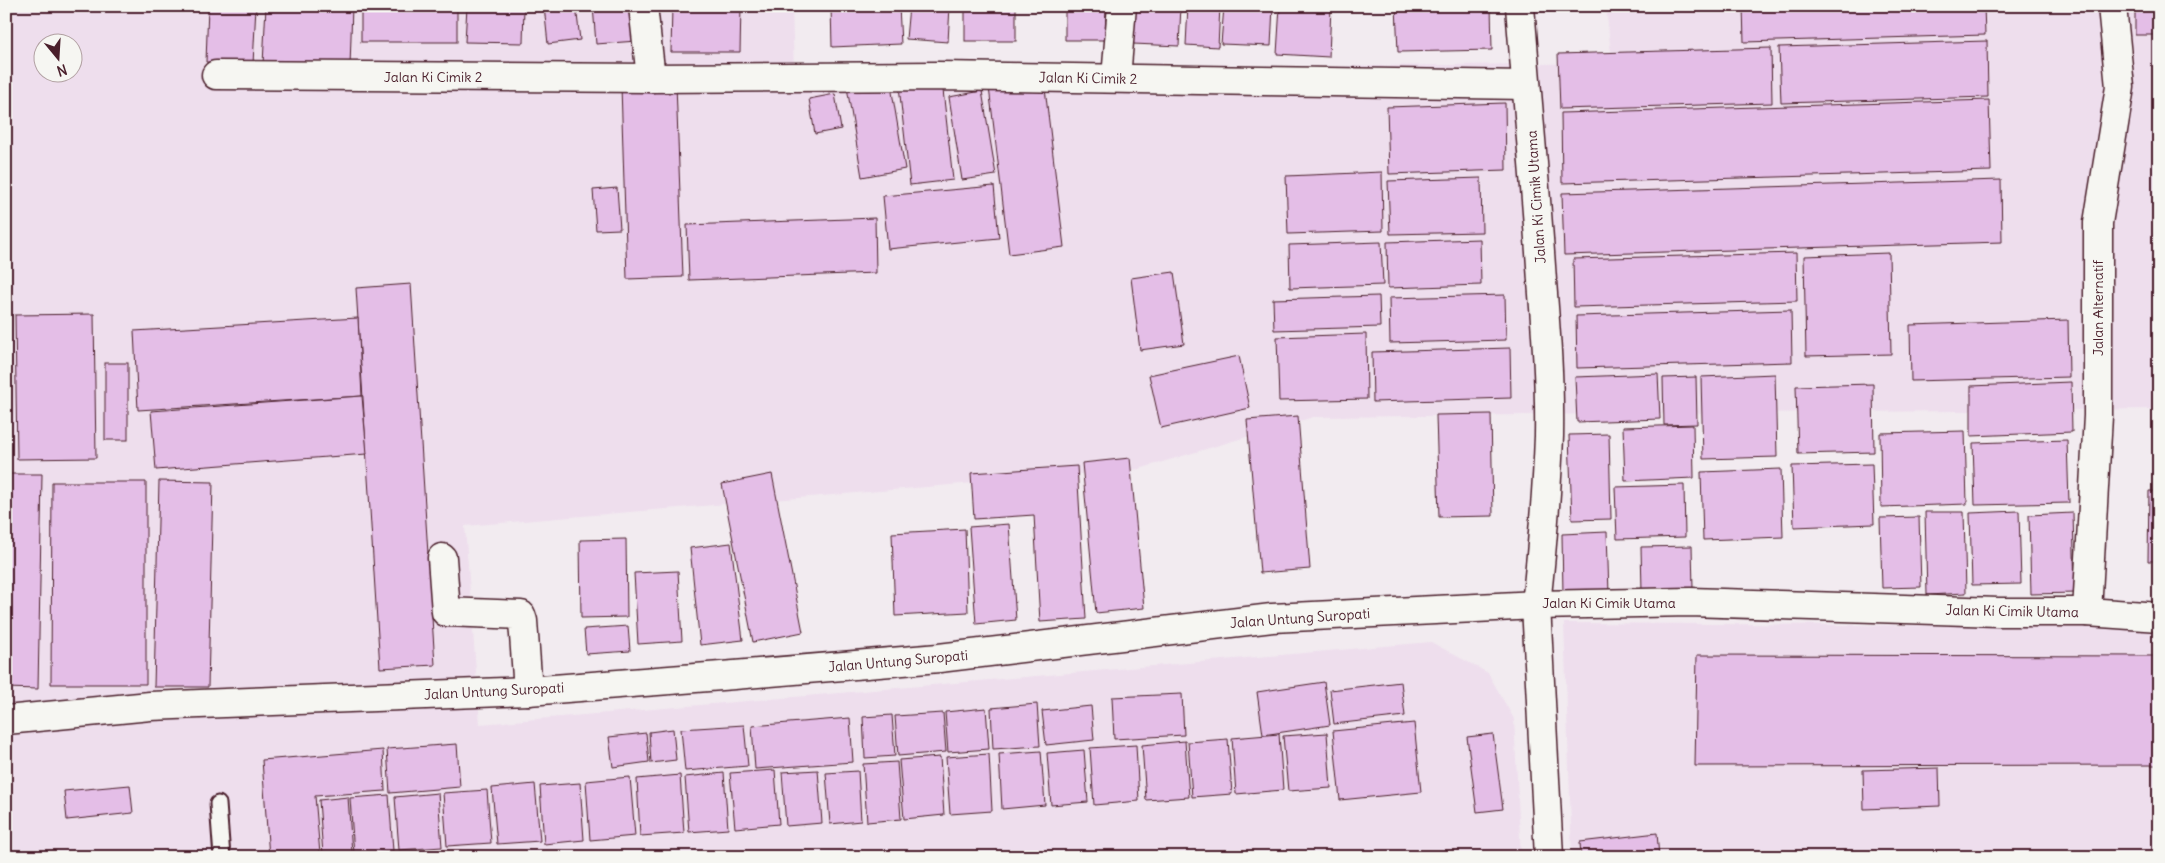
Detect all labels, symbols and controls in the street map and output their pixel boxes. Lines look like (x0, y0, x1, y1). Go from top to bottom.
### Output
north arrow (32, 32, 82, 82)
text: N (55, 60, 69, 80)
street label: Jalan Ki Cimik 2 (384, 68, 483, 86)
street label: Jalan Ki Cimik 2 (1039, 68, 1138, 88)
street label: Jalan Ki Cimik Utama (1522, 130, 1550, 264)
street label: Jalan Alternatif (2089, 260, 2107, 356)
street label: Jalan Ki Cimik Utama (1542, 594, 1676, 612)
street label: Jalan Ki Cimik Utama (1945, 601, 2079, 621)
street label: Jalan Untung Suropati (1229, 604, 1371, 632)
street label: Jalan Untung Suropati (827, 646, 969, 676)
street label: Jalan Untung Suropati (423, 678, 565, 704)

